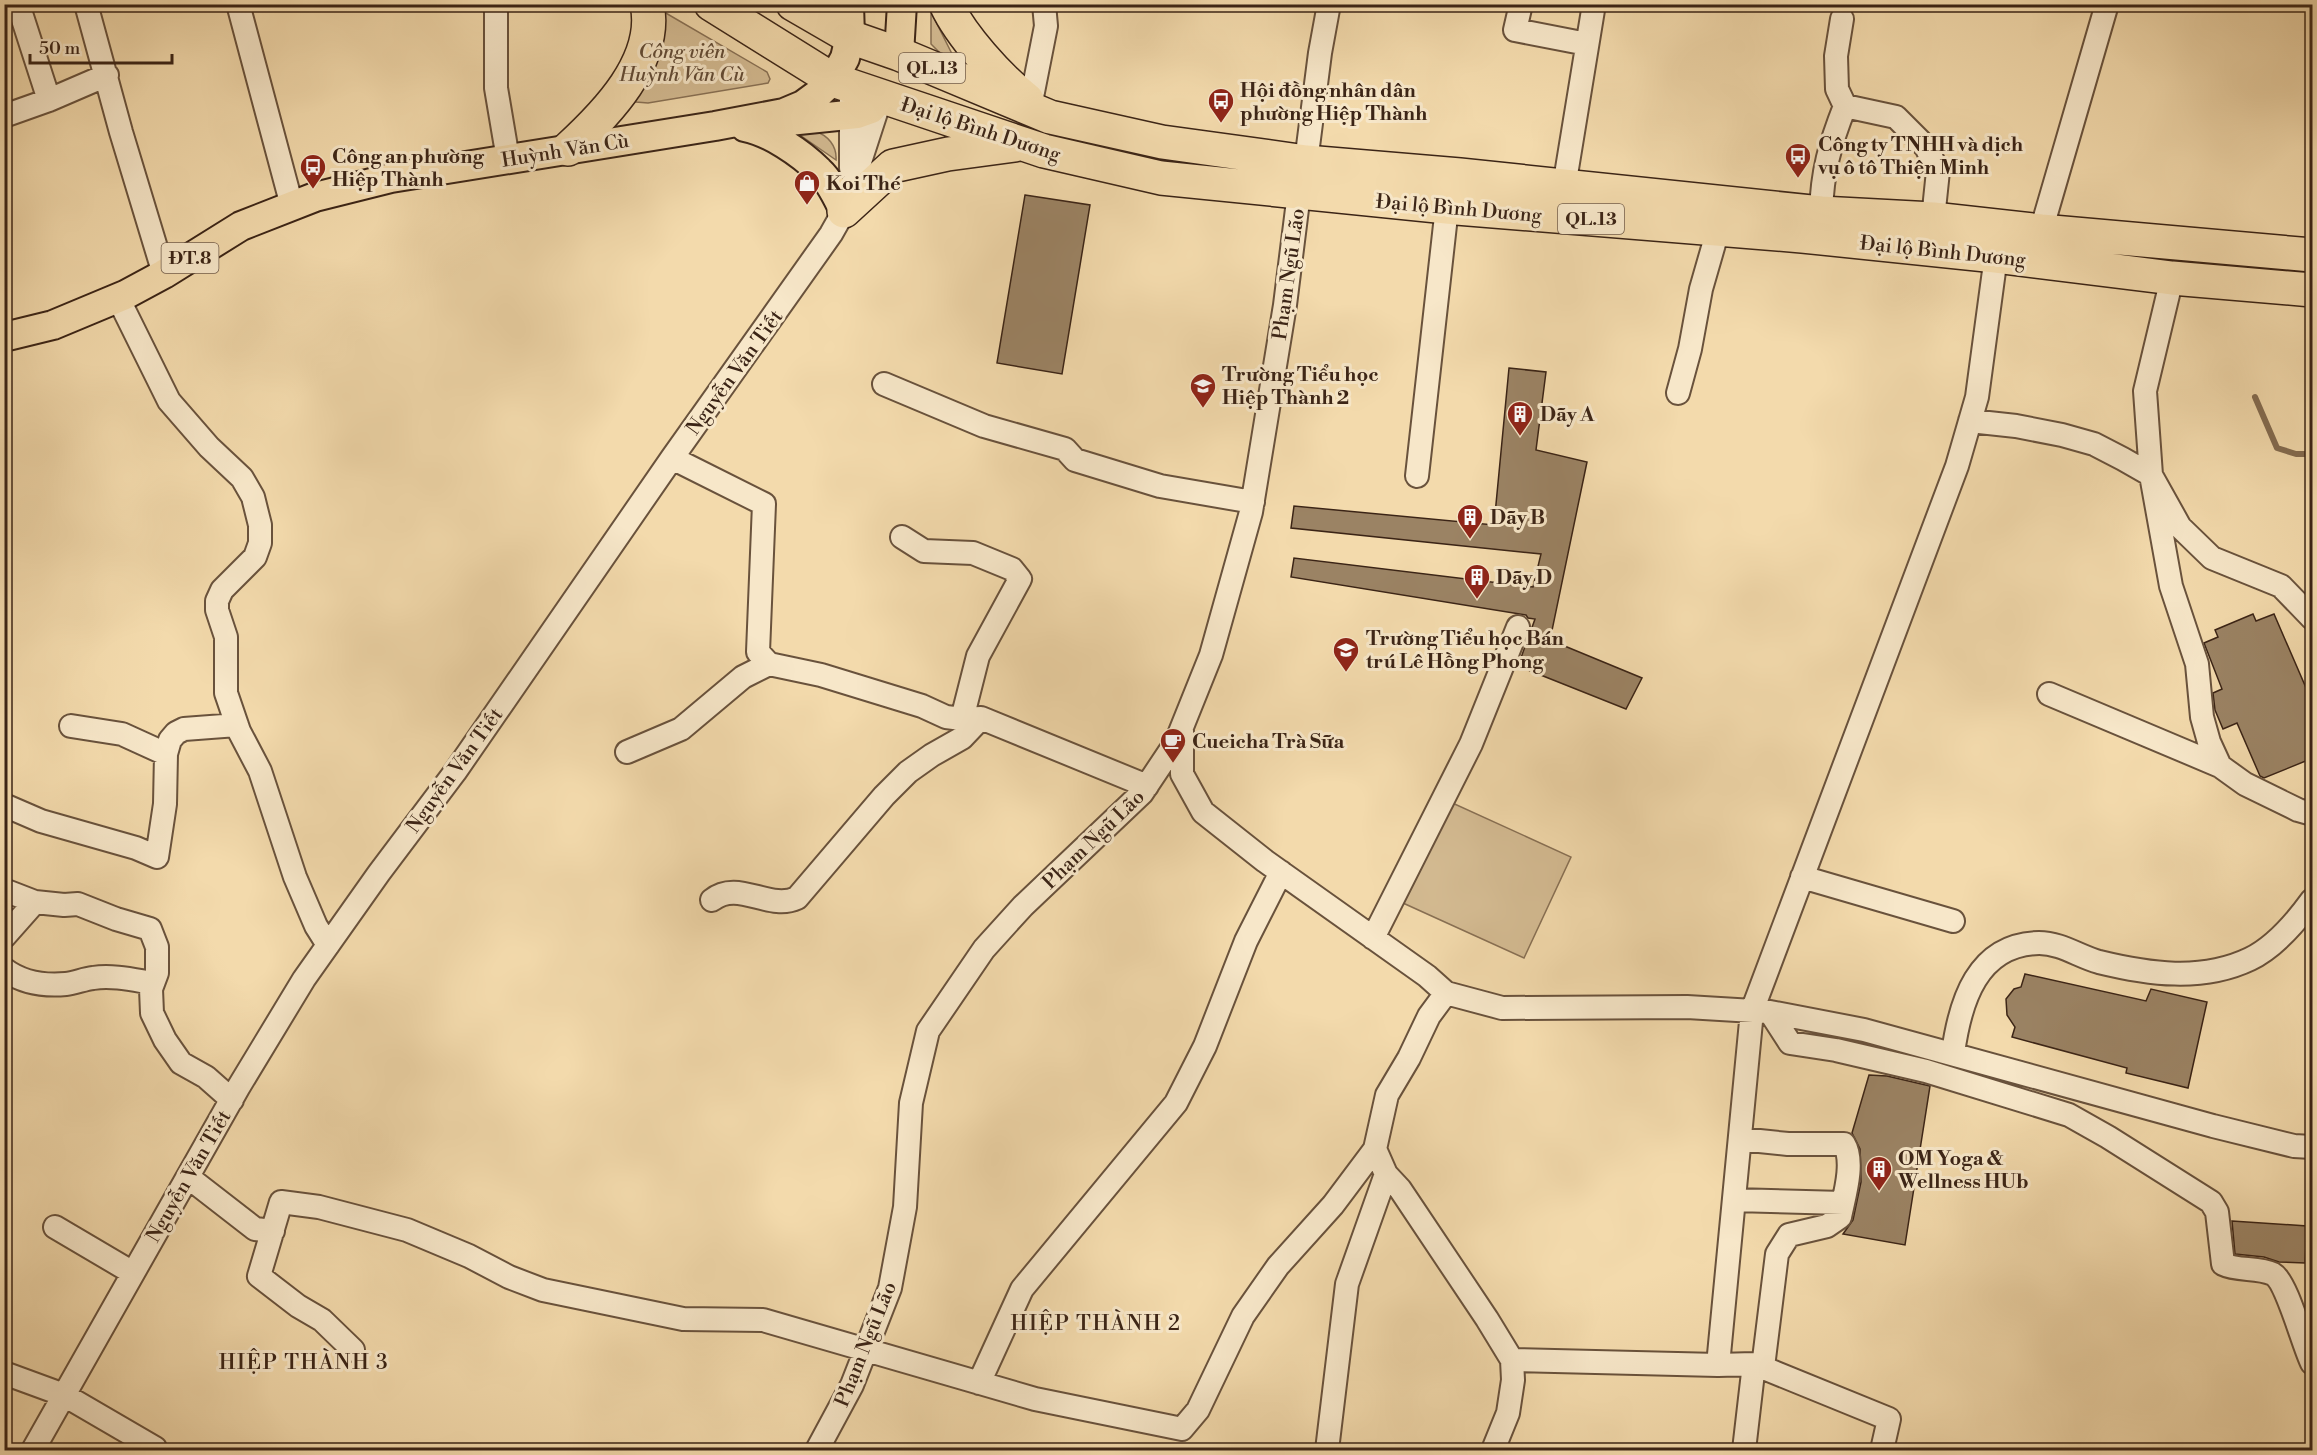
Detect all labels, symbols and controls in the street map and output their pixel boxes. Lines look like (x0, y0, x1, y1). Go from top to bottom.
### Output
scale bar (30, 27, 172, 65)
text: 50 m (39, 37, 81, 60)
park label: Công viên Huỳnh Văn Cù (618, 40, 745, 88)
road number: QL.13 (899, 53, 965, 83)
place label: Hội đồng nhân dân phường Hiệp Thành (1240, 79, 1428, 127)
bus stop icon: Hội đồng nhân dân phường Hiệp Thành (1206, 86, 1236, 124)
street label: Đại lộ Bình Dương (897, 93, 1064, 168)
street label: Huỳnh Văn Cù (500, 129, 631, 174)
place label: Công ty TNHH và dịch vụ ô tô Thiện Minh (1817, 133, 2024, 181)
bus stop icon: Công ty TNHH và dịch vụ ô tô Thiện Minh (1783, 141, 1813, 179)
place label: Công an phường Hiệp Thành (332, 145, 484, 193)
bus stop icon: Công an phường Hiệp Thành (298, 152, 328, 190)
shop icon: Koi Thé (792, 168, 822, 206)
place label: Koi Thé (826, 172, 901, 197)
street label: Đại lộ Bình Dương (1375, 190, 1544, 229)
road number: QL.13 (1558, 204, 1624, 234)
street label: Phạm Ngũ Lão (1268, 207, 1311, 342)
street label: Đại lộ Bình Dương (1859, 231, 2028, 274)
road number: ĐT.8 (162, 243, 219, 273)
street label: Nguyễn Văn Tiết (681, 305, 789, 440)
place label: Trường Tiểu học Hiệp Thành 2 (1222, 363, 1379, 411)
school or university icon: Trường Tiểu học Hiệp Thành 2 (1188, 371, 1218, 409)
building icon: Dãy A (1505, 399, 1535, 437)
place label: Dãy A (1540, 403, 1595, 428)
building icon: Dãy B (1455, 502, 1485, 540)
place label: Dãy B (1490, 506, 1545, 531)
building icon: Dãy D (1462, 562, 1492, 600)
place label: Dãy D (1496, 566, 1552, 591)
place label: Trường Tiểu học Bán trú Lê Hồng Phong (1366, 627, 1565, 675)
school or university icon: Trường Tiểu học Bán trú Lê Hồng Phong (1331, 635, 1361, 673)
street label: Nguyễn Văn Tiết (401, 703, 509, 838)
cafe icon: Cueicha Trà Sữa (1158, 726, 1188, 764)
place label: Cueicha Trà Sữa (1192, 730, 1344, 755)
street label: Phạm Ngũ Lão (1038, 785, 1150, 895)
street label: Nguyễn Văn Tiết (141, 1106, 237, 1247)
place label: OM Yoga & Wellness HUb (1897, 1147, 2029, 1195)
building icon: OM Yoga & Wellness HUb (1864, 1154, 1894, 1192)
street label: Phạm Ngũ Lão (830, 1278, 903, 1411)
district label: HIỆP THÀNH 2 (1011, 1309, 1181, 1337)
district label: HIỆP THÀNH 3 (219, 1348, 389, 1376)

